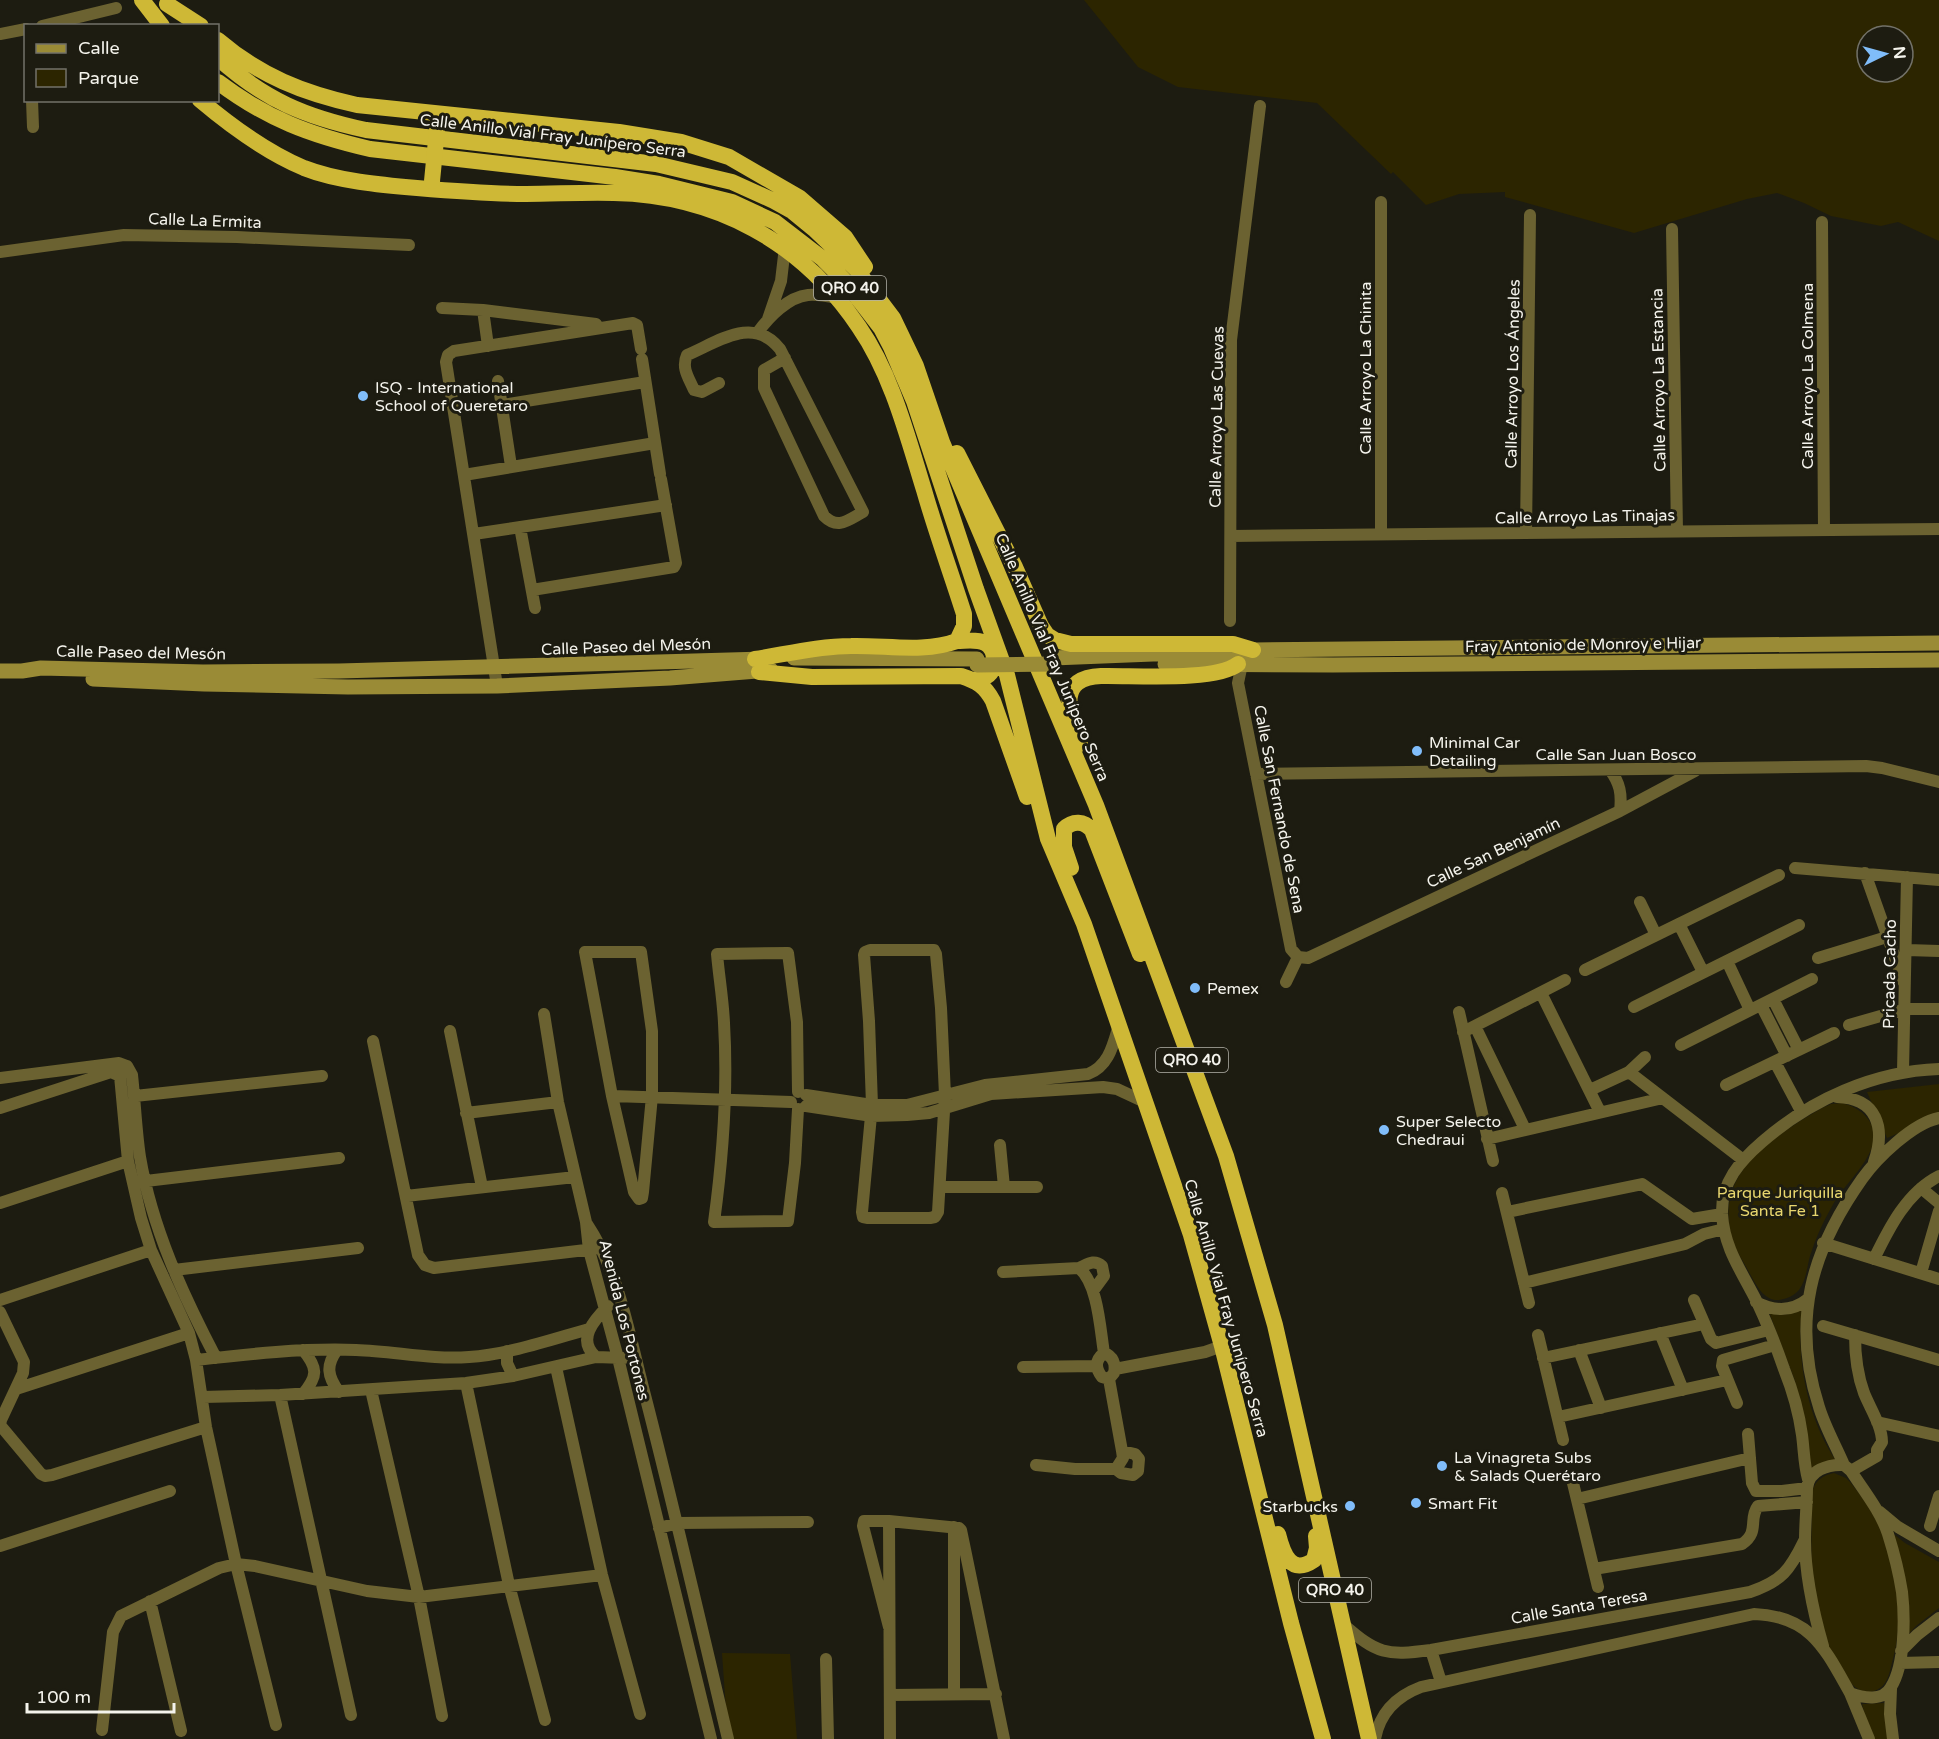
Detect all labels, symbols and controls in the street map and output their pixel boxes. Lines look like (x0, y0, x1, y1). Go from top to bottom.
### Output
legend (24, 24, 219, 102)
north arrow (1855, 24, 1915, 84)
text: Calle (78, 37, 120, 59)
text: N (1888, 46, 1909, 60)
text: Parque (78, 67, 139, 89)
street label: Calle Anillo Vial Fray Junípero Serra (419, 110, 687, 162)
street label: Calle La Ermita (148, 209, 262, 233)
road number: QRO 40 (814, 276, 886, 300)
street label: Calle Arroyo Los Ángeles (1501, 279, 1525, 469)
street label: Calle Arroyo La Chinita (1356, 281, 1376, 455)
street label: Calle Arroyo La Colmena (1798, 283, 1818, 469)
street label: Calle Arroyo La Estancia (1647, 288, 1671, 472)
street label: Calle Arroyo Las Cuevas (1205, 326, 1229, 508)
place label: ISQ - International School of Queretaro (375, 378, 528, 416)
marker: ISQ - International School of Queretaro (356, 389, 370, 403)
street label: Calle Arroyo Las Tinajas (1495, 505, 1675, 529)
street label: Calle Anillo Vial Fray Junípero Serra (991, 530, 1114, 785)
street label: Fray Antonio de Monroy e Hijar (1465, 633, 1702, 657)
street label: Calle Paseo del Mesón (541, 634, 711, 660)
street label: Calle Paseo del Mesón (56, 642, 226, 664)
street label: Calle San Fernando de Sena (1249, 703, 1309, 915)
place label: Minimal Car Detailing (1429, 733, 1521, 771)
marker: Minimal Car Detailing (1410, 744, 1424, 758)
street label: Calle San Juan Bosco (1536, 745, 1696, 765)
street label: Calle San Benjamín (1423, 813, 1564, 893)
street label: Pricada Cacho (1879, 919, 1901, 1029)
place label: Pemex (1207, 979, 1259, 999)
marker: Pemex (1188, 981, 1202, 995)
road number: QRO 40 (1156, 1048, 1228, 1072)
place label: Super Selecto Chedraui (1396, 1112, 1501, 1150)
marker: Super Selecto Chedraui (1377, 1123, 1391, 1137)
street label: Calle Anillo Vial Fray Junípero Serra (1180, 1177, 1273, 1440)
park label: Parque Juriquilla Santa Fe 1 (1717, 1183, 1843, 1221)
street label: Avenida Los Portones (594, 1238, 654, 1403)
place label: La Vinagreta Subs & Salads Querétaro (1454, 1448, 1601, 1486)
marker: La Vinagreta Subs & Salads Querétaro (1435, 1459, 1449, 1473)
place label: Smart Fit (1428, 1494, 1497, 1514)
marker: Smart Fit (1409, 1496, 1423, 1510)
place label: Starbucks (1263, 1497, 1338, 1517)
marker: Starbucks (1343, 1499, 1357, 1513)
road number: QRO 40 (1299, 1578, 1371, 1602)
street label: Calle Santa Teresa (1509, 1585, 1649, 1629)
scale bar (27, 1676, 174, 1714)
text: 100 m (36, 1686, 91, 1708)

